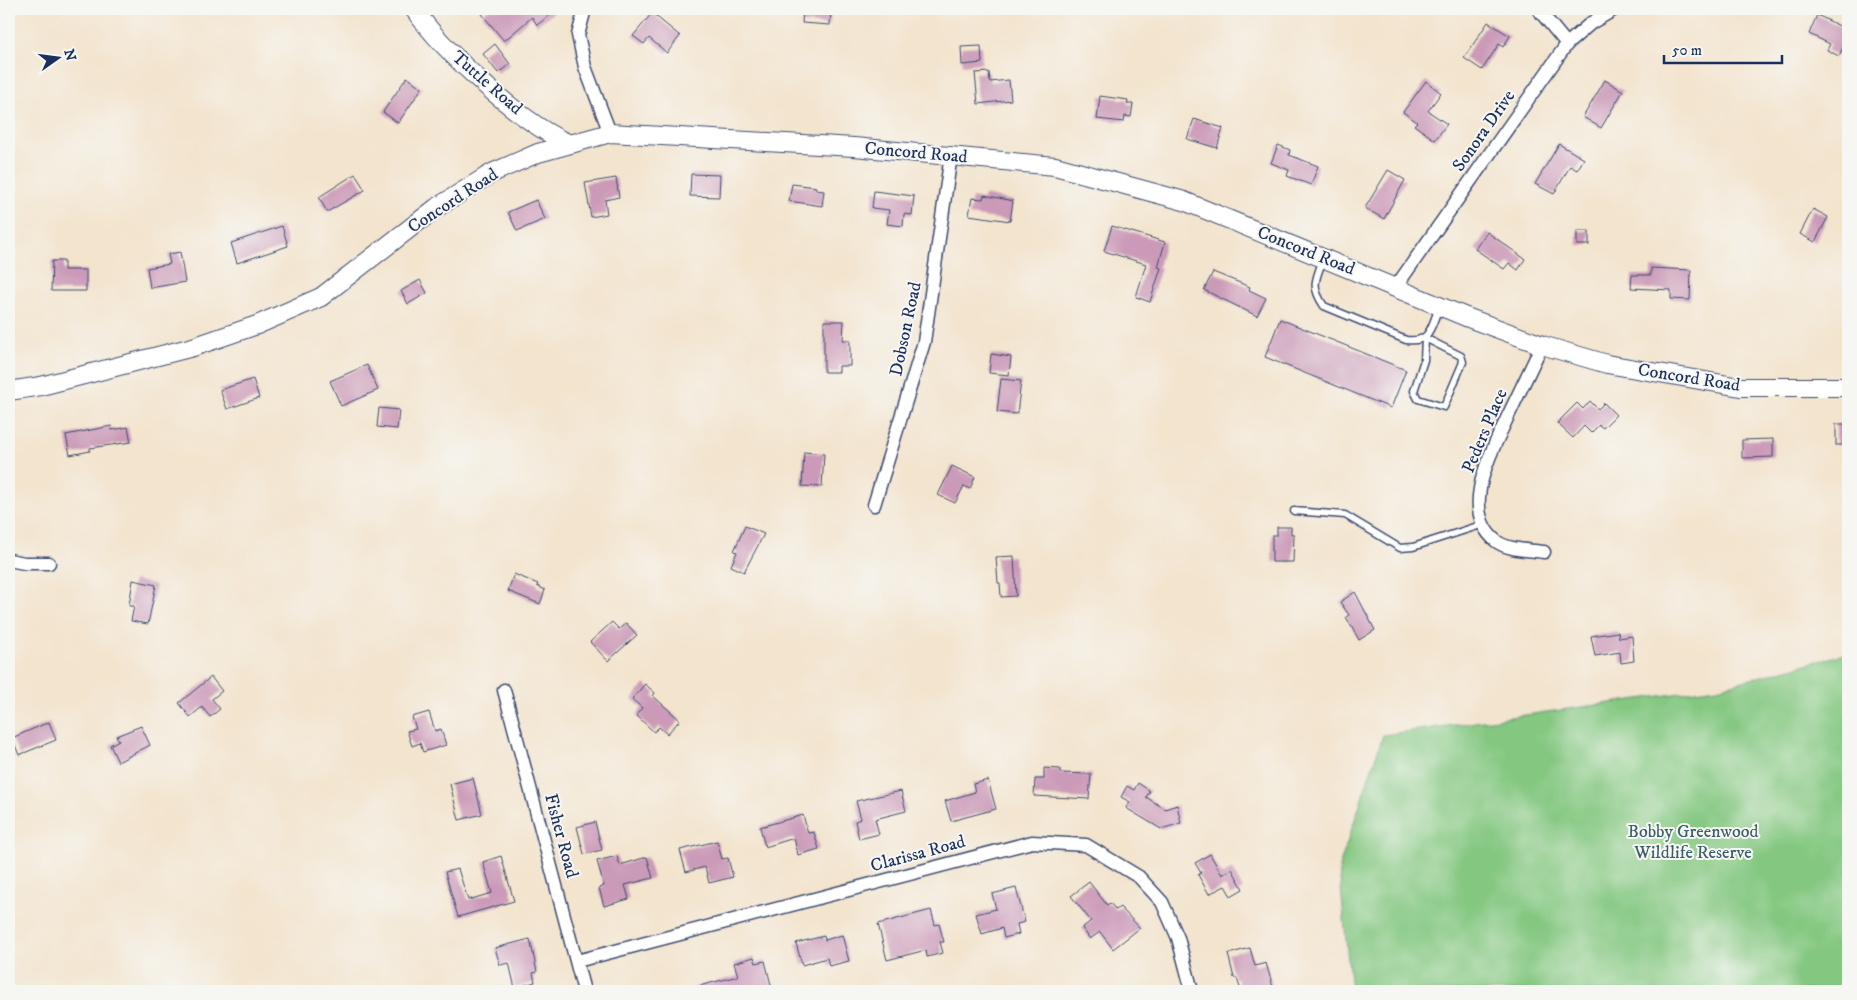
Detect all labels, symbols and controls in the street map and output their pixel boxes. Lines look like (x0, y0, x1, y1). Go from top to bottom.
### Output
north arrow (32, 32, 82, 82)
scale bar (1664, 32, 1782, 64)
text: 50 m (1672, 41, 1702, 60)
street label: Tuttle Road (447, 46, 527, 120)
text: N (60, 47, 80, 63)
street label: Sonora Drive (1448, 86, 1520, 176)
street label: Concord Road (864, 138, 968, 168)
street label: Concord Road (404, 164, 502, 238)
street label: Concord Road (1254, 221, 1358, 281)
street label: Dobson Road (885, 280, 927, 378)
street label: Concord Road (1636, 359, 1742, 397)
street label: Peders Place (1457, 386, 1513, 476)
street label: Fisher Road (539, 791, 583, 881)
park label: Bobby Greenwood Wildlife Reserve (1628, 821, 1758, 864)
street label: Clarissa Road (868, 831, 968, 877)

